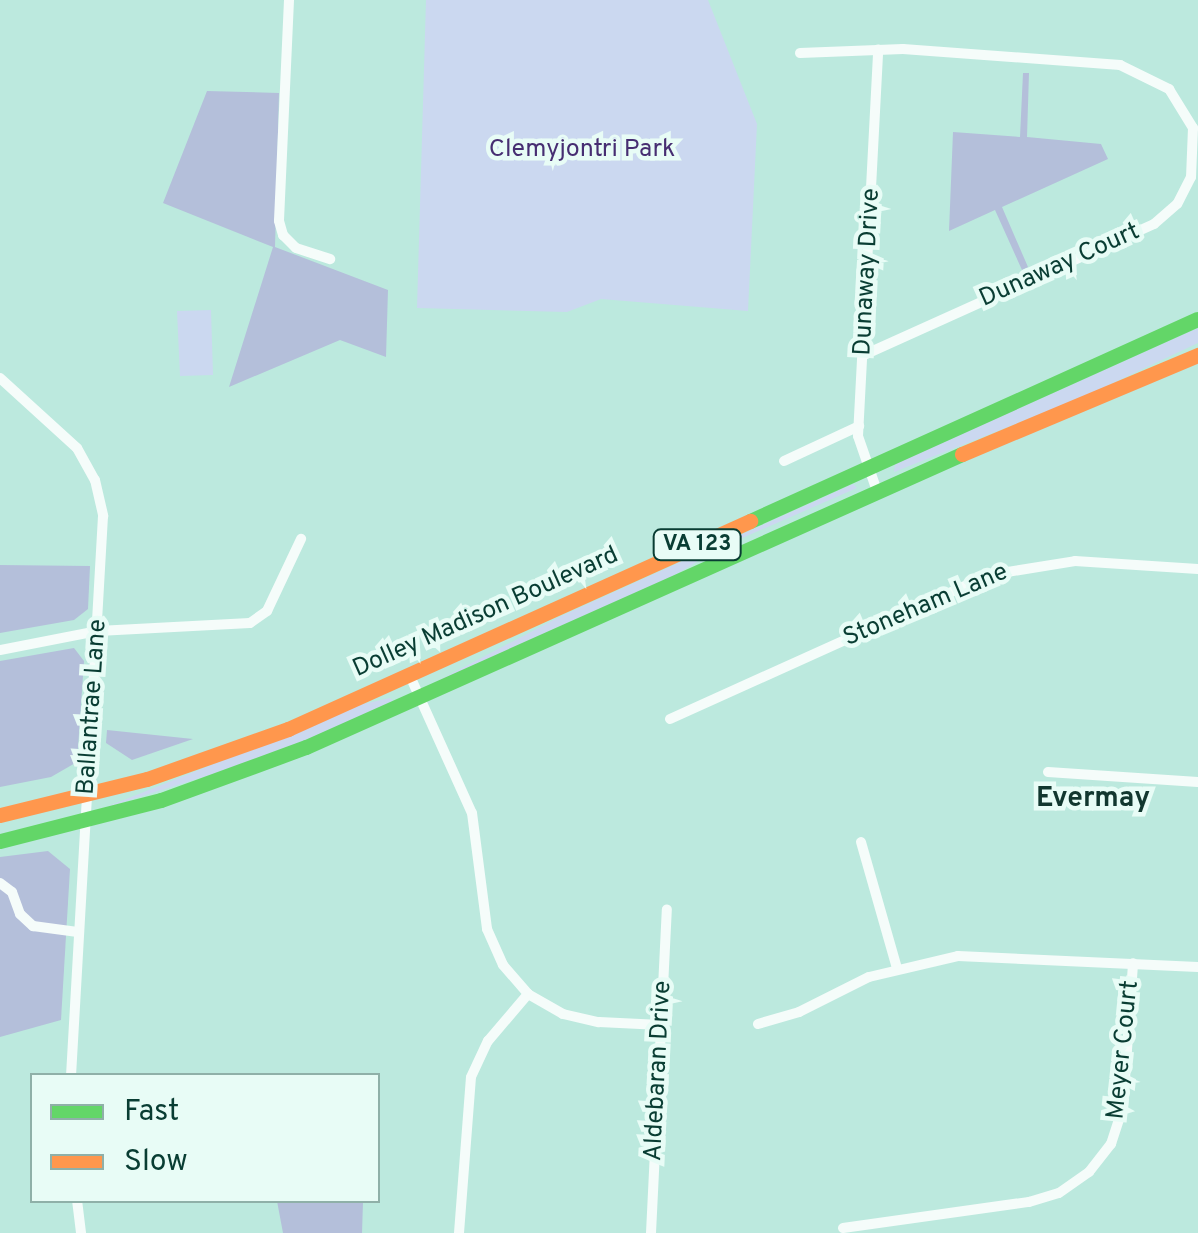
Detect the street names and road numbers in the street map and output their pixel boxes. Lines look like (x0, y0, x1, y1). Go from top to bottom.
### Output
street label: Dunaway Drive (849, 188, 887, 356)
street label: Dunaway Court (975, 217, 1145, 315)
road number: VA 123 (652, 528, 742, 562)
street label: Dolley Madison Boulevard (349, 541, 623, 685)
street label: Stoneham Lane (839, 558, 1013, 654)
street label: Ballantrae Lane (72, 618, 114, 796)
street label: Meyer Court (1102, 979, 1146, 1121)
street label: Aldebaran Drive (639, 980, 679, 1162)

